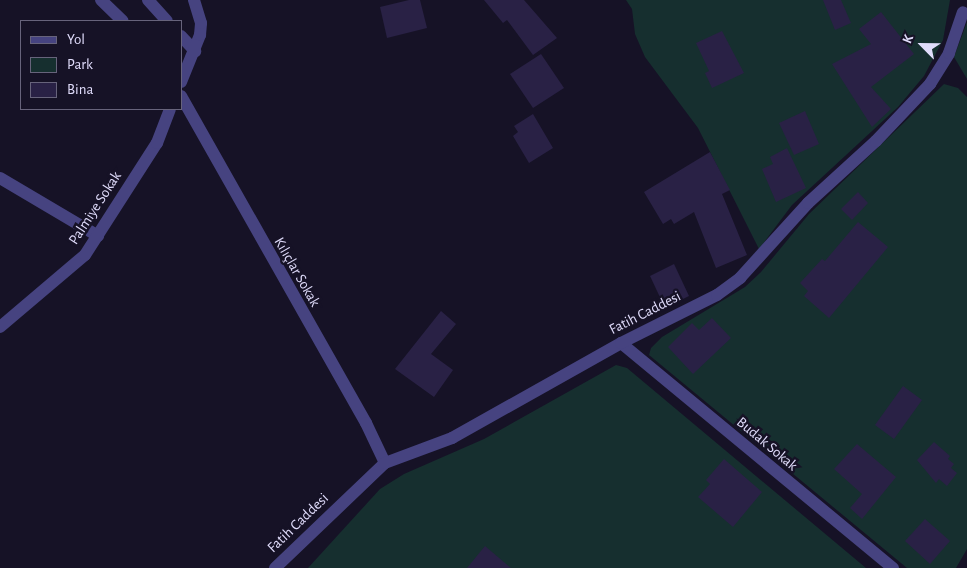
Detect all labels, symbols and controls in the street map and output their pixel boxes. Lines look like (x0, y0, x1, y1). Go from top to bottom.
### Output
legend (20, 20, 182, 110)
north arrow (897, 20, 947, 70)
text: Yol (67, 32, 85, 47)
text: K (900, 33, 916, 46)
text: Park (67, 57, 93, 72)
text: Bina (67, 82, 93, 97)
street label: Palmiye Sokak (65, 168, 125, 248)
street label: Kılıçlar Sokak (270, 234, 324, 310)
street label: Fatih Caddesi (606, 287, 684, 339)
street label: Budak Sokak (733, 413, 801, 475)
street label: Fatih Caddesi (264, 489, 332, 557)

